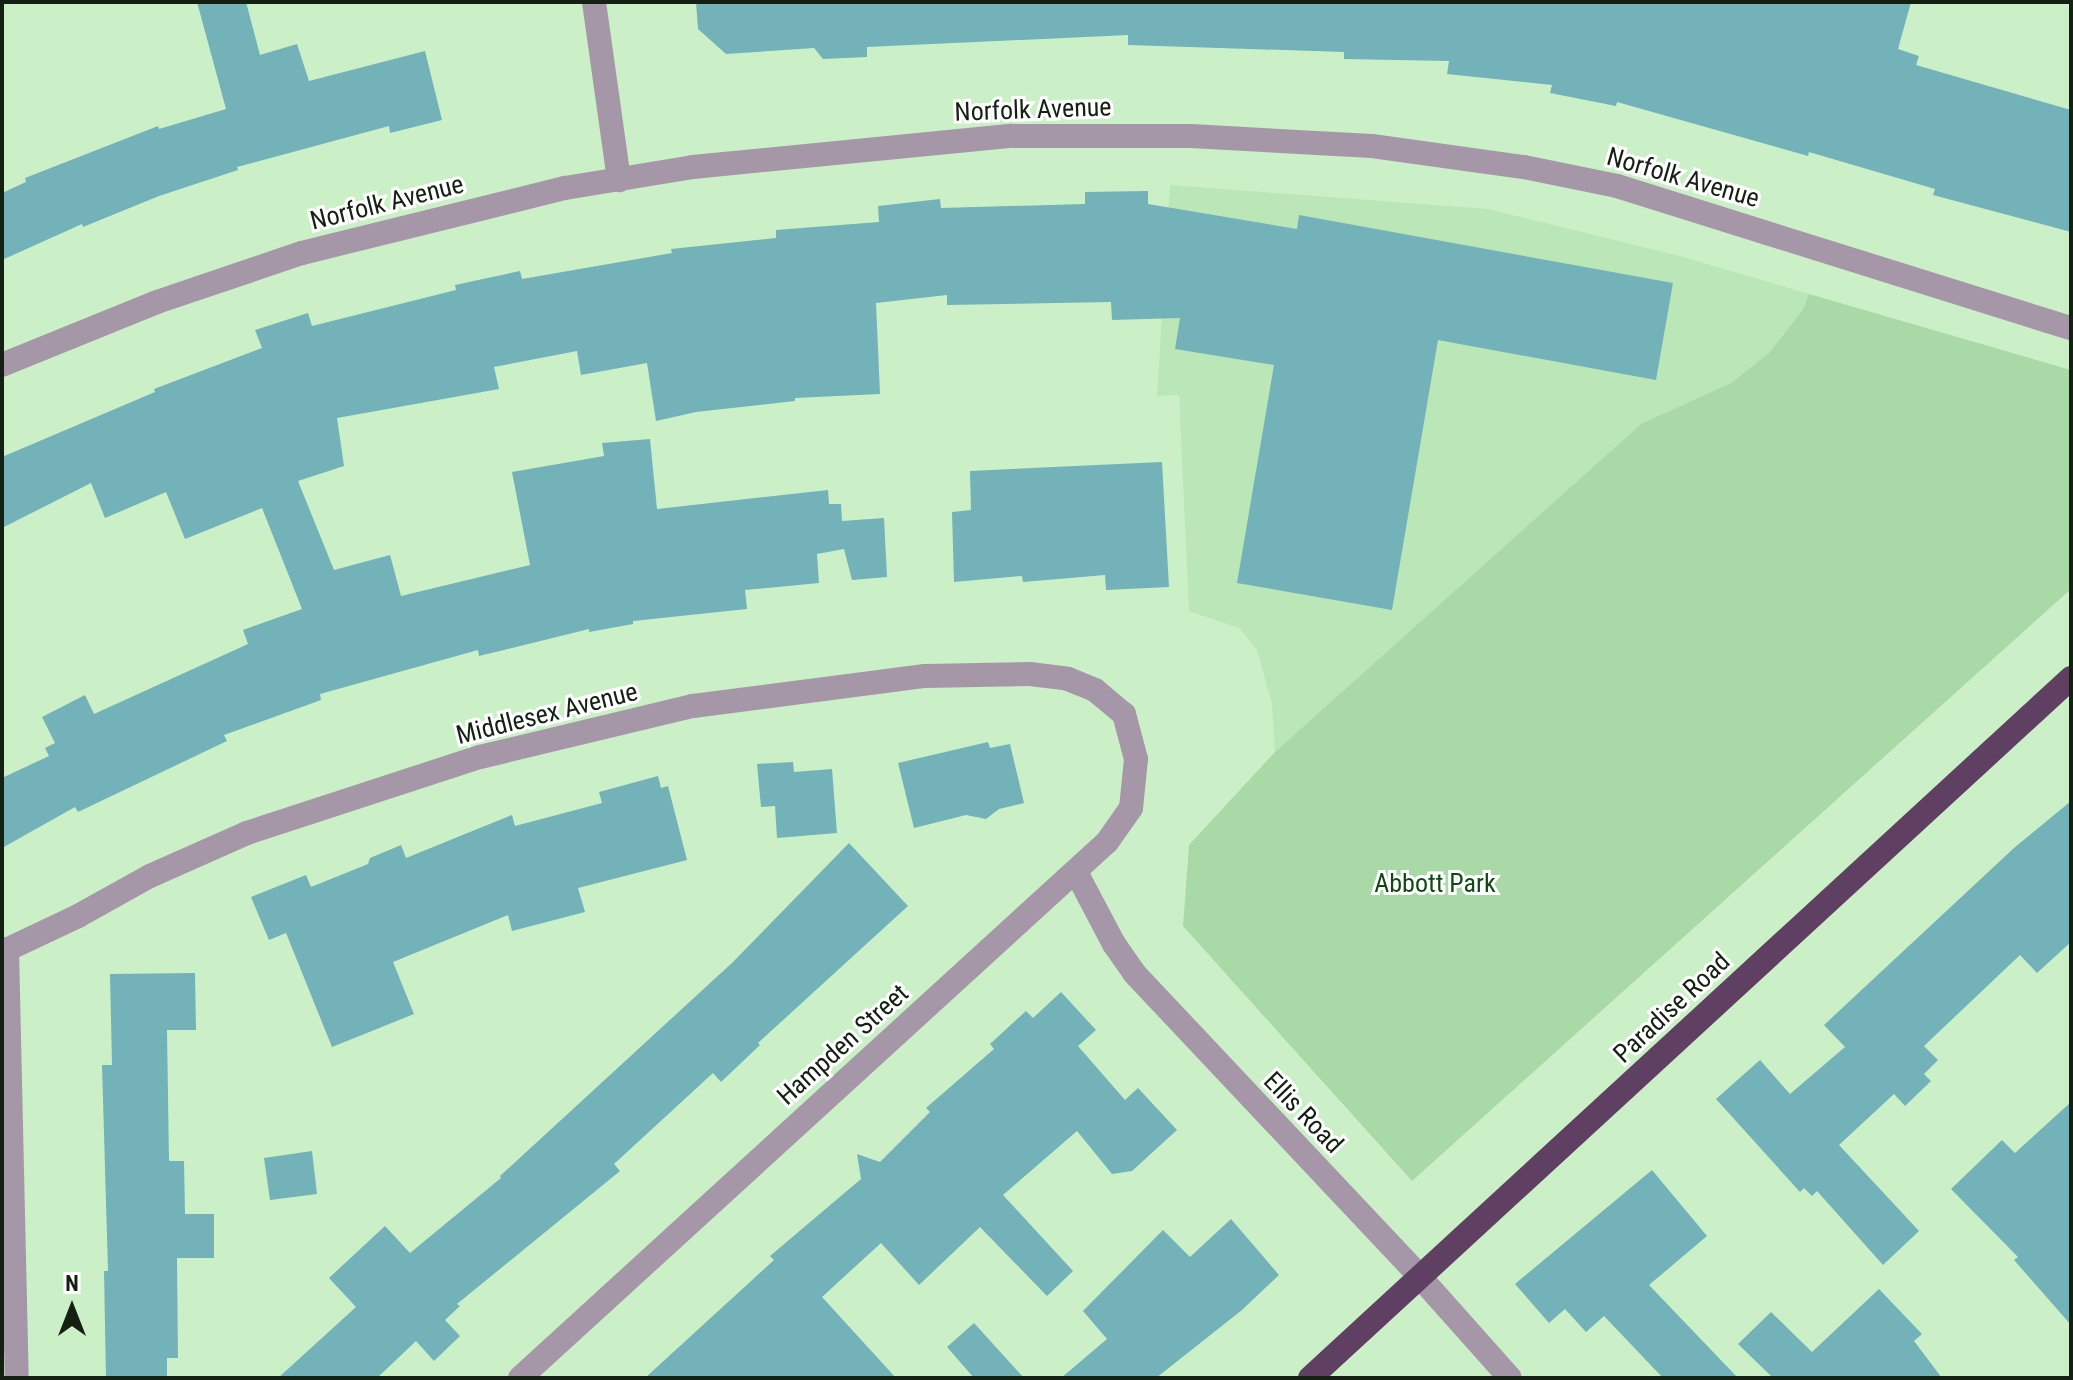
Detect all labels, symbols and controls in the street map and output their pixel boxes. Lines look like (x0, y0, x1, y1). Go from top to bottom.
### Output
street label: Norfolk Avenue (954, 92, 1112, 128)
street label: Norfolk Avenue (1603, 141, 1763, 215)
street label: Norfolk Avenue (307, 169, 467, 237)
street label: Middlesex Avenue (453, 676, 641, 752)
park label: Abbott Park (1374, 868, 1496, 900)
street label: Paradise Road (1607, 946, 1737, 1070)
street label: Hampden Street (771, 978, 915, 1112)
street label: Ellis Road (1257, 1066, 1349, 1160)
north arrow (32, 1268, 112, 1348)
text: N (65, 1271, 79, 1296)

